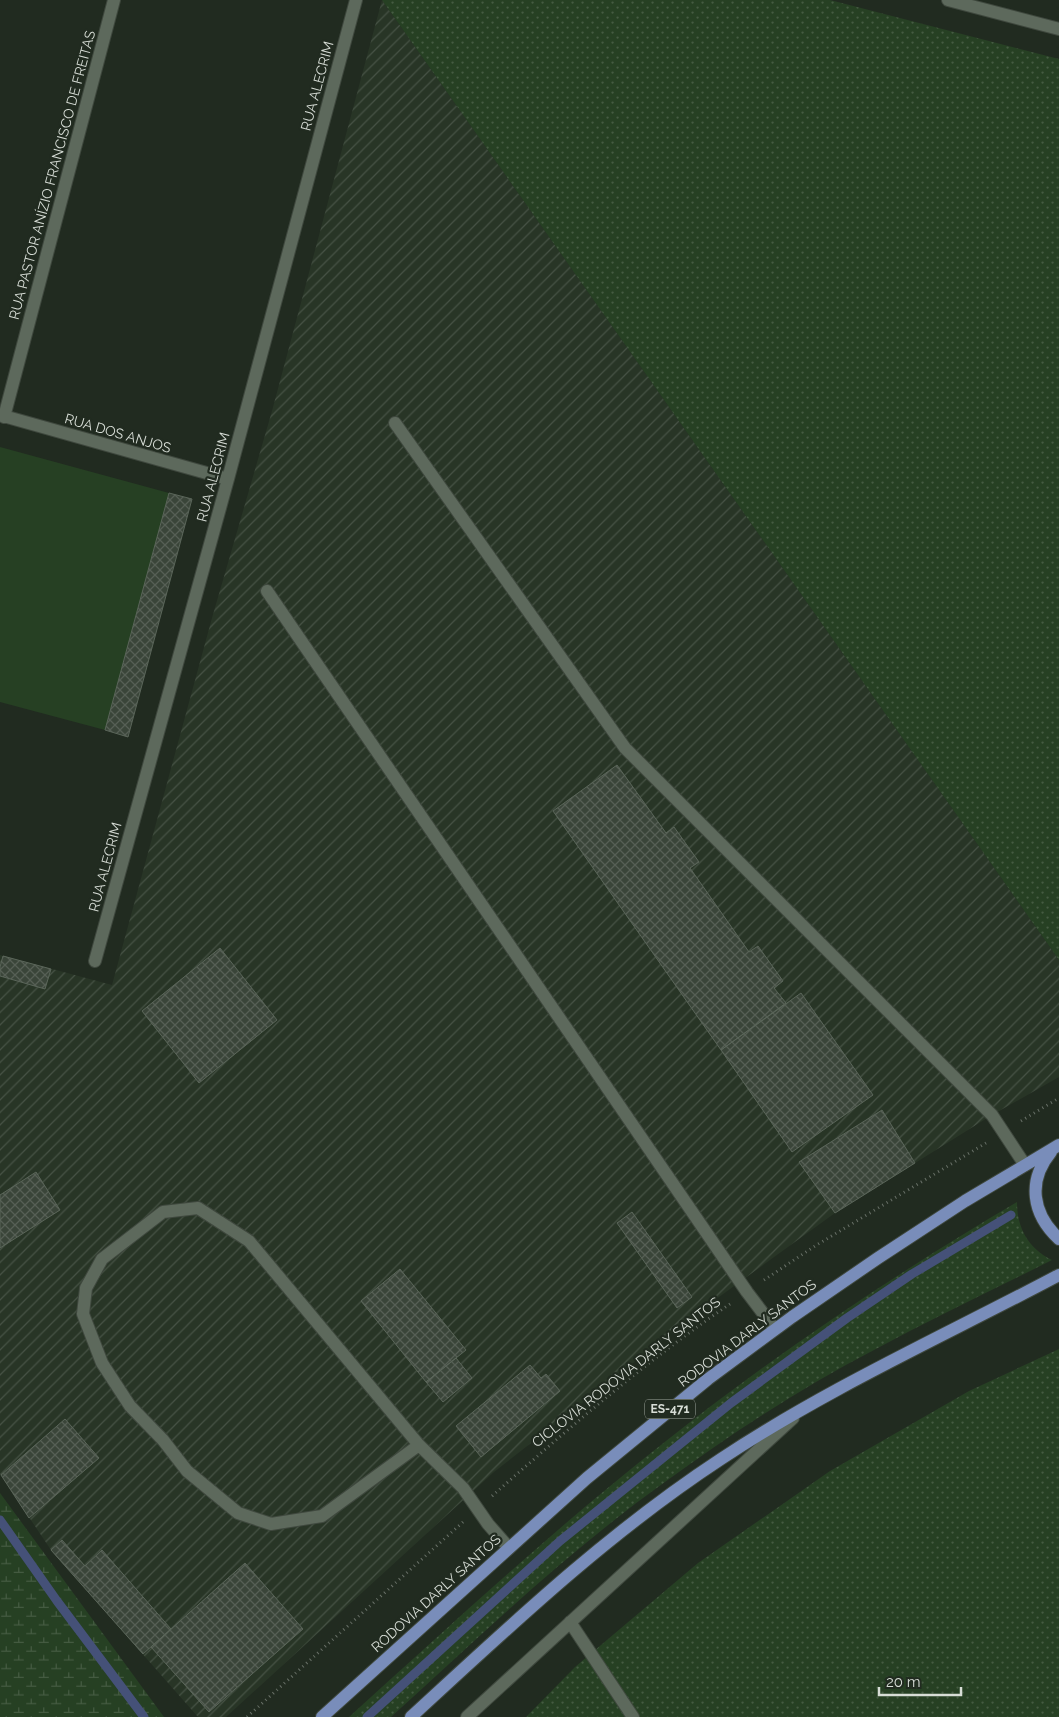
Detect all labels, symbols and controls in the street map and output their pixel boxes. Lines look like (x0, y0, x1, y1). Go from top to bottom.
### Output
street label: RUA PASTOR ANÍZIO FRANCISCO DE FREITAS (5, 28, 98, 321)
street label: RUA ALECRIM (297, 40, 337, 132)
street label: RUA DOS ANJOS (63, 410, 174, 456)
street label: RUA ALECRIM (193, 431, 233, 523)
street label: RUA ALECRIM (85, 821, 125, 913)
street label: RODOVIA DARLY SANTOS (675, 1276, 819, 1390)
street label: CICLOVIA RODOVIA DARLY SANTOS (529, 1293, 724, 1450)
road number: ES-471 (645, 1400, 695, 1418)
street label: RODOVIA DARLY SANTOS (368, 1530, 504, 1655)
scale bar (879, 1664, 962, 1696)
text: 20 m (886, 1673, 921, 1691)

